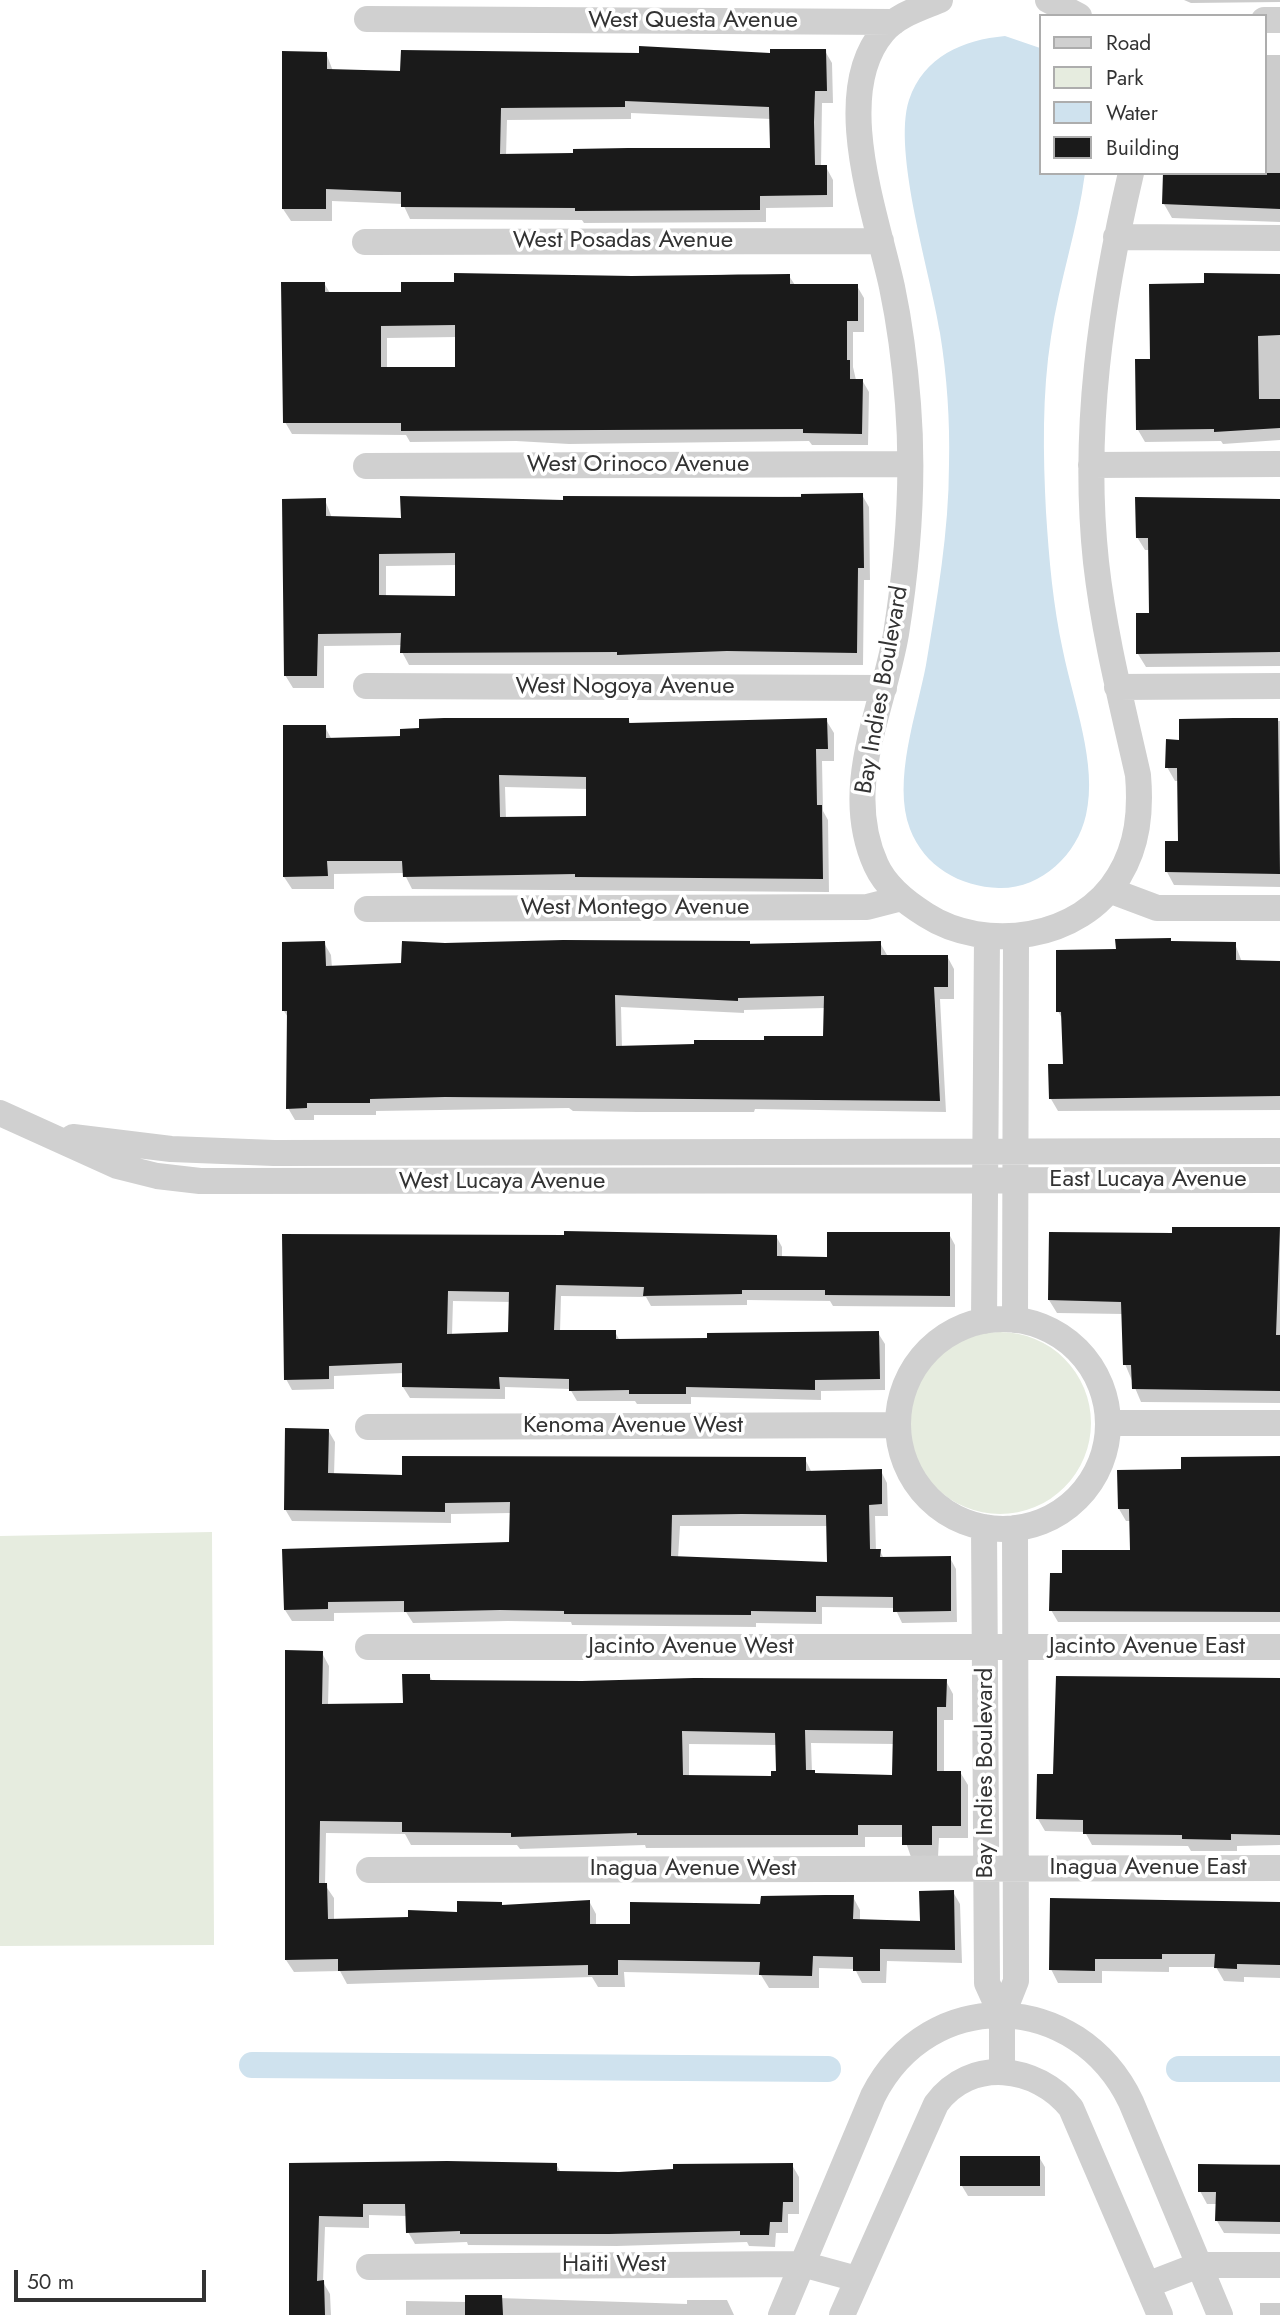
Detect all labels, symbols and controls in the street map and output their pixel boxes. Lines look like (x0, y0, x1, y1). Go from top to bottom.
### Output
street label: West Questa Avenue (588, 7, 798, 35)
legend (1038, 14, 1266, 175)
text: Road (1106, 28, 1151, 58)
text: Park (1106, 63, 1143, 93)
text: Water (1106, 98, 1158, 128)
text: Building (1106, 133, 1179, 163)
street label: West Posadas Avenue (513, 227, 733, 255)
street label: West Orinoco Avenue (527, 451, 749, 479)
street label: Bay Indies Boulevard (851, 584, 915, 796)
street label: West Nogoya Avenue (515, 673, 735, 701)
street label: West Montego Avenue (521, 894, 749, 922)
street label: East Lucaya Avenue (1049, 1166, 1247, 1194)
street label: West Lucaya Avenue (399, 1168, 605, 1196)
street label: Kenoma Avenue West (523, 1412, 743, 1440)
street label: Jacinto Avenue West (588, 1633, 794, 1661)
street label: Jacinto Avenue East (1049, 1633, 1245, 1661)
street label: Bay Indies Boulevard (972, 1668, 1000, 1878)
street label: Inagua Avenue East (1049, 1854, 1247, 1882)
street label: Inagua Avenue West (590, 1855, 796, 1883)
street label: Haiti West (562, 2251, 666, 2279)
scale bar (18, 2256, 210, 2300)
text: 50 m (27, 2267, 74, 2297)

